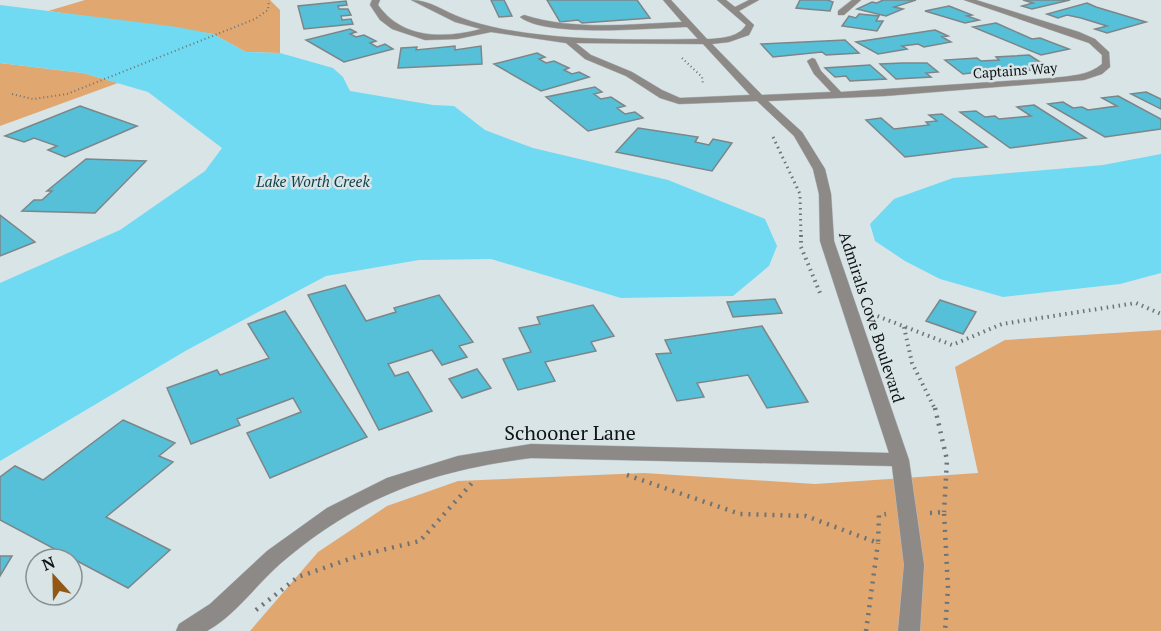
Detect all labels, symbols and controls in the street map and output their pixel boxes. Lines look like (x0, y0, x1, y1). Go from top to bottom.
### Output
street label: Captains Way (972, 58, 1059, 82)
water label: Lake Worth Creek (255, 171, 370, 191)
street label: Admirals Cove Boulevard (834, 229, 910, 405)
street label: Schooner Lane (504, 419, 636, 446)
north arrow (24, 547, 84, 607)
text: N (39, 551, 58, 576)

